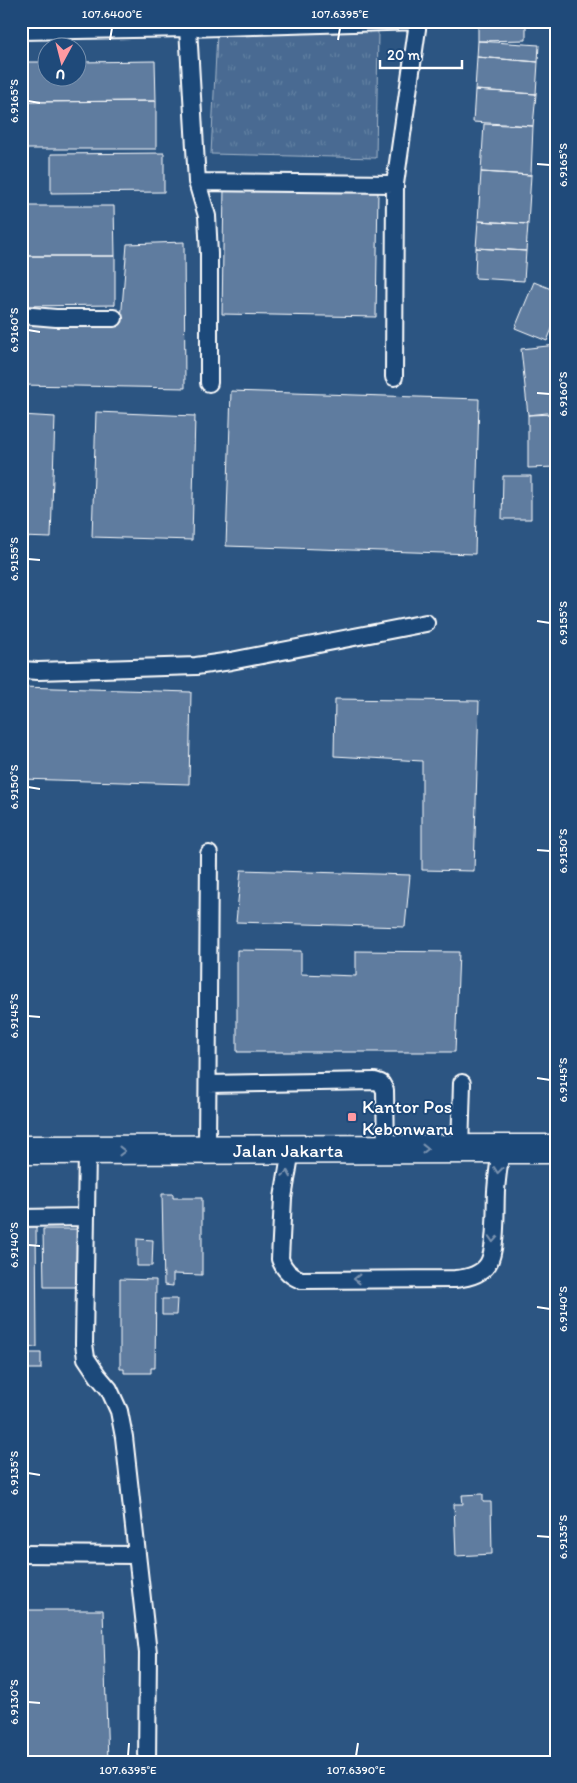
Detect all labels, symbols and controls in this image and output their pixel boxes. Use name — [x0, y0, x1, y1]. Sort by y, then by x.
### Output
text: 107.6400°E — [82, 7, 143, 21]
text: 107.6395°E — [311, 7, 369, 21]
north arrow — [38, 38, 88, 88]
scale bar — [380, 38, 462, 70]
text: 20 m — [387, 46, 421, 64]
text: U — [55, 65, 66, 83]
text: 6.9165°S — [7, 79, 21, 123]
text: 6.9165°S — [556, 143, 570, 187]
text: 6.9160°S — [7, 307, 21, 353]
text: 6.9160°S — [556, 371, 570, 417]
text: 6.9155°S — [7, 537, 21, 581]
text: 6.9155°S — [556, 601, 570, 645]
text: 6.9150°S — [7, 764, 21, 810]
text: 6.9150°S — [556, 828, 570, 874]
text: 6.9145°S — [7, 993, 21, 1038]
text: 6.9145°S — [556, 1057, 570, 1102]
place label: Kantor Pos Kebonwaru — [362, 1095, 454, 1140]
marker: Kantor Pos Kebonwaru — [346, 1111, 358, 1123]
street label: Jalan Jakarta — [233, 1139, 343, 1162]
one-way arrow — [421, 1144, 429, 1155]
one-way arrow — [119, 1146, 127, 1156]
one-way arrow — [493, 1166, 504, 1174]
one-way arrow — [282, 1169, 292, 1178]
text: 6.9140°S — [7, 1222, 21, 1268]
one-way arrow — [488, 1235, 499, 1243]
one-way arrow — [352, 1274, 360, 1284]
text: 6.9140°S — [556, 1286, 570, 1332]
text: 6.9135°S — [7, 1451, 21, 1495]
text: 6.9135°S — [556, 1515, 570, 1559]
text: 6.9130°S — [7, 1679, 21, 1725]
text: 107.6395°E — [99, 1763, 157, 1777]
text: 107.6390°E — [327, 1763, 386, 1777]

